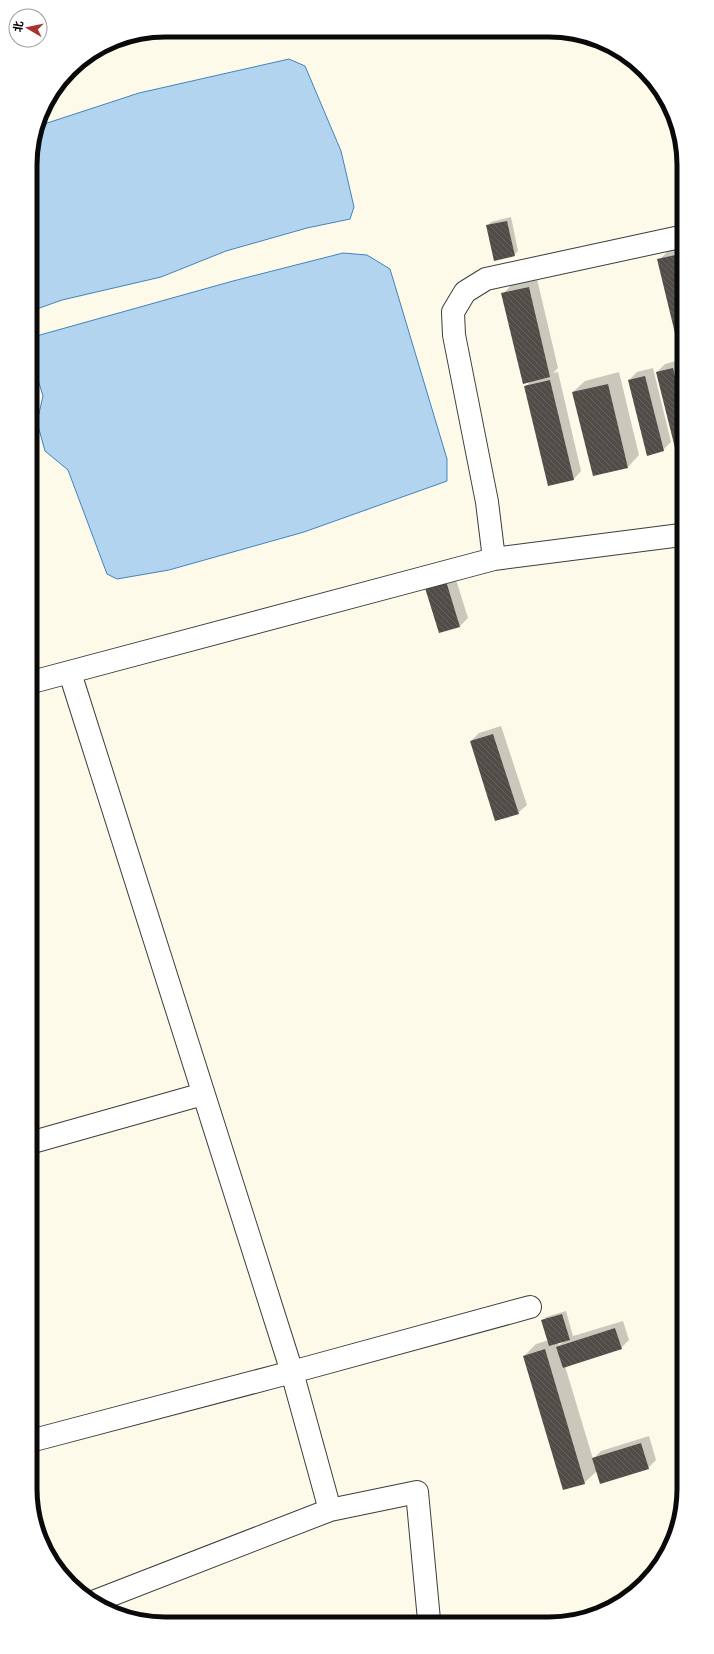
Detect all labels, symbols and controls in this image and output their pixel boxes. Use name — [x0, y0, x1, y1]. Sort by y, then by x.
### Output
north arrow — [8, 8, 48, 48]
text: 北 — [8, 20, 26, 33]

